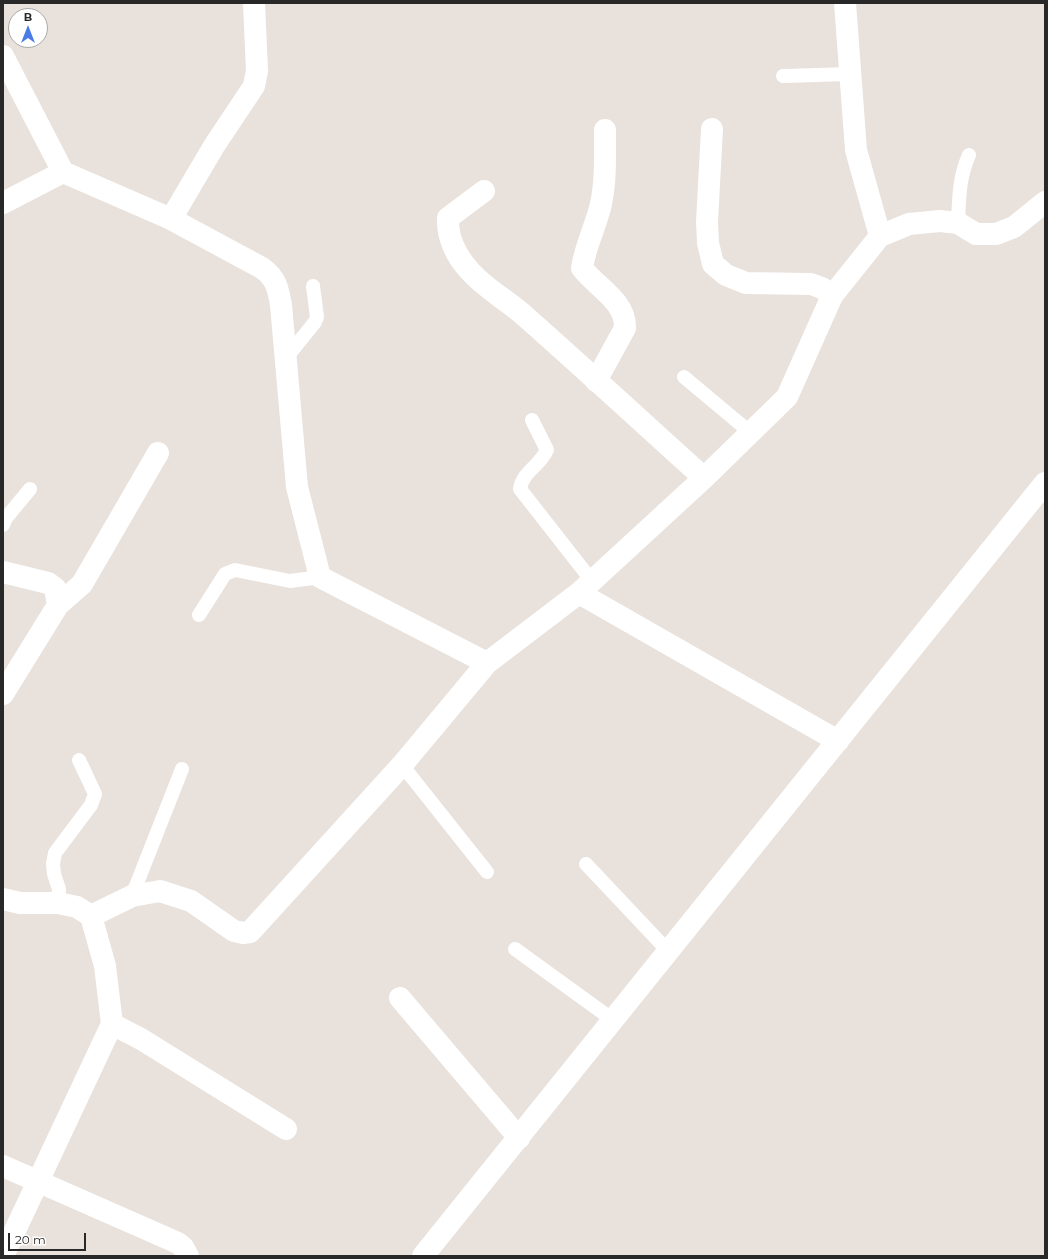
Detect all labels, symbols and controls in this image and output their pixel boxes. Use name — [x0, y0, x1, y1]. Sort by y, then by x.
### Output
north arrow — [8, 8, 48, 48]
text: B — [24, 10, 32, 24]
scale bar — [10, 1225, 88, 1251]
text: 20 m — [15, 1232, 46, 1247]

